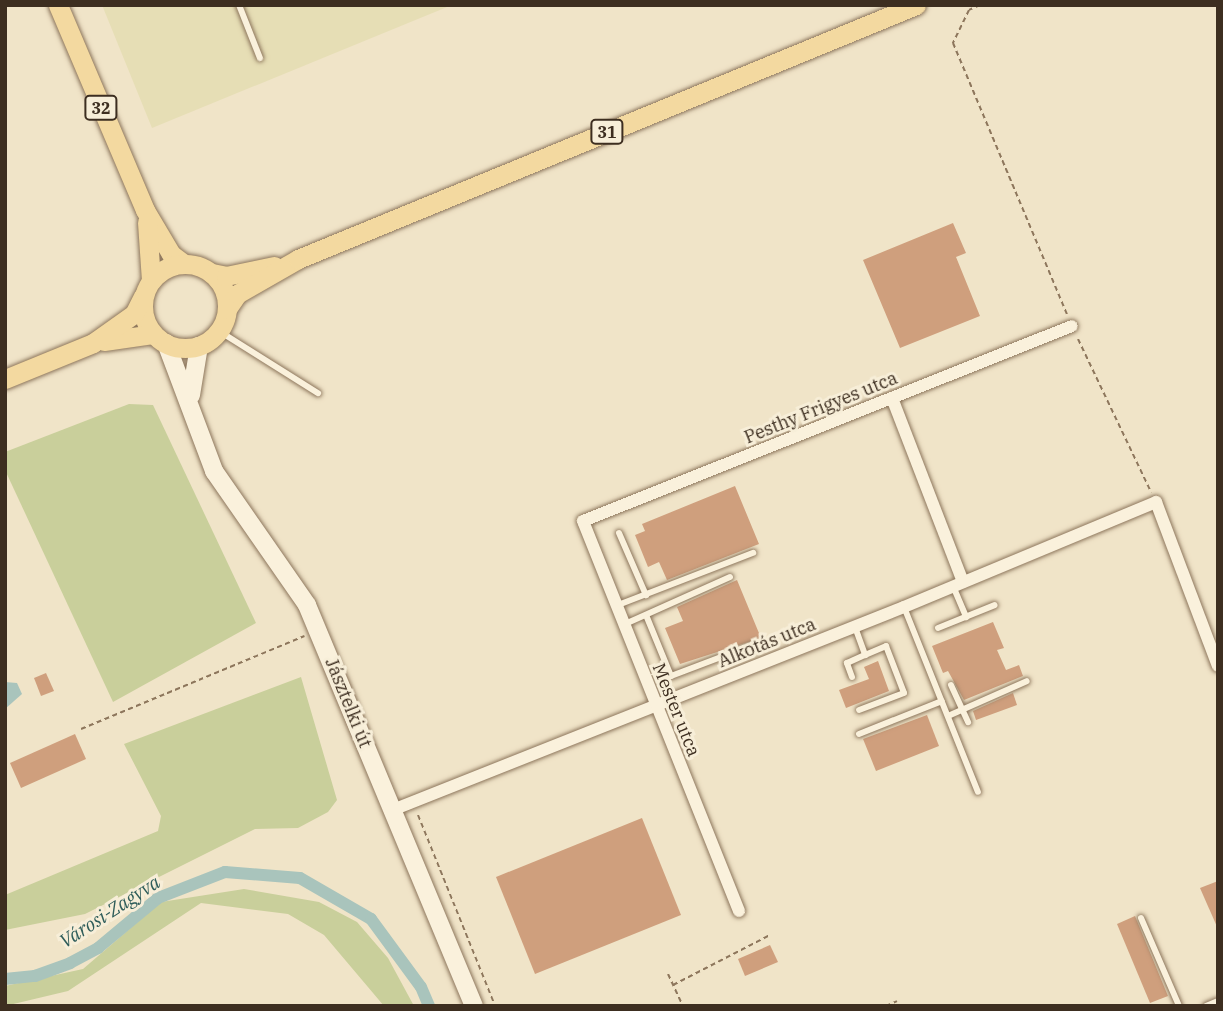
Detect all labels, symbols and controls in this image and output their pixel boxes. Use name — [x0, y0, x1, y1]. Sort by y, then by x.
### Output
road number: 32 — [84, 96, 119, 120]
road number: 31 — [590, 120, 624, 144]
street label: Pesthy Frigyes utca — [741, 367, 901, 449]
street label: Alkotás utca — [715, 614, 819, 672]
street label: Jásztelki út — [320, 655, 376, 751]
street label: Mester utca — [647, 660, 705, 760]
water label: Városi-Zagyva — [55, 871, 165, 953]

